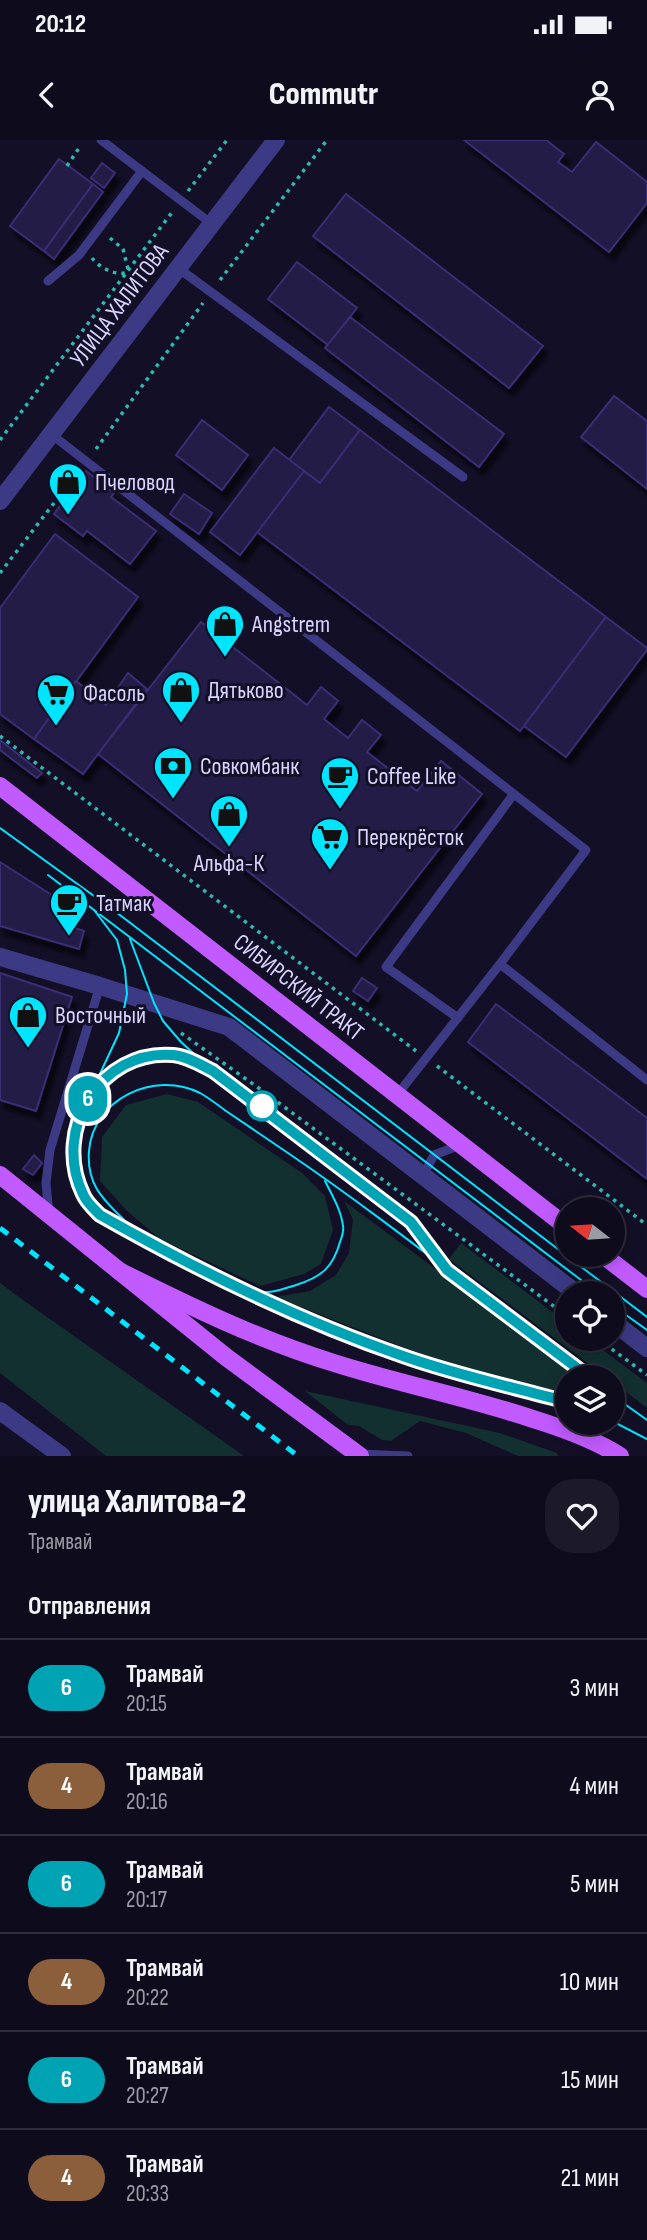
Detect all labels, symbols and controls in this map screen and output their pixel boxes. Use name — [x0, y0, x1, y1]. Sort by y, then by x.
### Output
text: 20:12 — [35, 9, 86, 40]
text: Commutr — [269, 75, 378, 114]
icon: back — [28, 76, 66, 114]
icon: person — [581, 76, 619, 114]
street label: УЛИЦА ХАЛИТОВА — [64, 238, 175, 372]
shop icon: Пчеловод — [47, 461, 89, 516]
place label: Пчеловод — [95, 468, 175, 497]
shop icon: Angstrem — [204, 603, 246, 658]
place label: Angstrem — [251, 610, 330, 639]
shop icon: Дятьково — [160, 669, 202, 724]
supermarket icon: Фасоль — [35, 672, 77, 727]
place label: Дятьково — [208, 676, 284, 705]
place label: Фасоль — [83, 679, 145, 708]
bank icon: Совкомбанк — [152, 745, 194, 800]
place label: Совкомбанк — [200, 752, 300, 781]
cafe icon: Coffee Like — [319, 755, 361, 810]
place label: Coffee Like — [367, 762, 456, 791]
shop icon: Альфа-К — [208, 793, 250, 848]
supermarket icon: Перекрёсток — [309, 816, 351, 871]
place label: Перекрёсток — [357, 823, 465, 852]
place label: Альфа-К — [193, 849, 264, 878]
cafe icon: Татмак — [48, 882, 90, 937]
place label: Татмак — [96, 889, 152, 918]
street label: СИБИРСКИЙ ТРАКТ — [228, 928, 370, 1047]
shop icon: Восточный — [7, 994, 49, 1049]
place label: Восточный — [55, 1001, 146, 1030]
line badge: 6 — [65, 1076, 111, 1122]
text: 6 — [82, 1084, 94, 1113]
unlabelled marker — [247, 1091, 277, 1121]
north arrow — [555, 1197, 625, 1267]
map controls — [555, 1197, 625, 1435]
button: locate — [555, 1281, 625, 1351]
button: layers — [555, 1365, 625, 1435]
button: heart — [545, 1479, 619, 1553]
text: улица Халитова-2 — [28, 1482, 246, 1522]
text: Трамвай — [28, 1528, 92, 1556]
text: Отправления — [28, 1591, 151, 1622]
text: Трамвай — [126, 1659, 204, 1690]
text: 6 — [61, 1673, 72, 1702]
text: 3 мин — [570, 1673, 619, 1704]
text: 20:15 — [126, 1690, 167, 1718]
text: Трамвай — [126, 1757, 204, 1788]
text: 4 — [61, 1771, 72, 1800]
text: 4 мин — [570, 1771, 619, 1802]
text: 20:16 — [126, 1788, 168, 1816]
text: Трамвай — [126, 1855, 204, 1886]
text: 6 — [61, 1869, 72, 1898]
text: 5 мин — [570, 1869, 619, 1900]
text: 20:17 — [126, 1886, 167, 1914]
text: Трамвай — [126, 1953, 204, 1984]
text: 4 — [61, 1967, 72, 1996]
text: 10 мин — [560, 1967, 619, 1998]
text: 20:22 — [126, 1984, 169, 2012]
text: Трамвай — [126, 2051, 204, 2082]
text: 6 — [61, 2065, 72, 2094]
text: 15 мин — [561, 2065, 619, 2096]
text: 20:27 — [126, 2082, 169, 2110]
text: Трамвай — [126, 2149, 204, 2180]
text: 4 — [61, 2163, 72, 2192]
text: 21 мин — [561, 2163, 619, 2194]
text: 20:33 — [126, 2180, 169, 2208]

